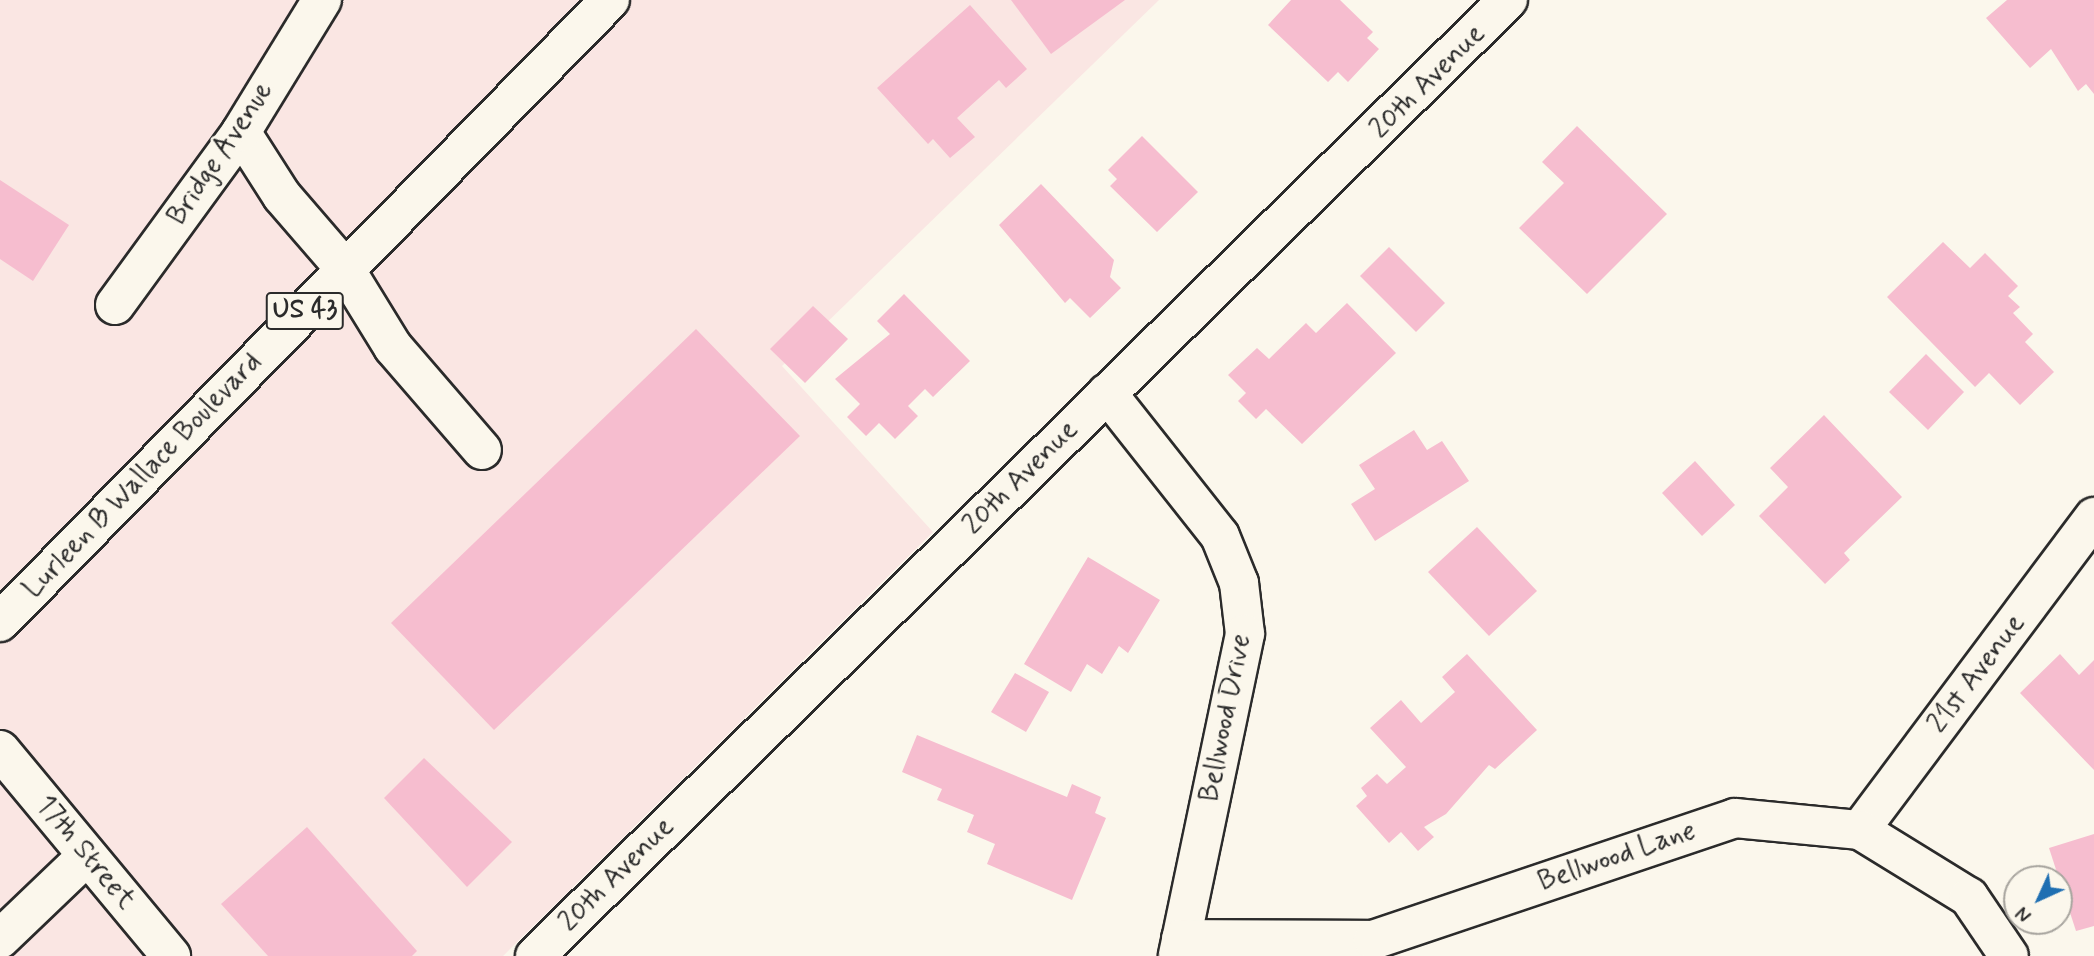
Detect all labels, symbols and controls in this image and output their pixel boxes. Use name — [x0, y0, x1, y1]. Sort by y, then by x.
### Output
street label: 20th Avenue — [1364, 18, 1492, 146]
street label: Bridge Avenue — [159, 74, 283, 234]
road number: US 43 — [265, 288, 345, 334]
street label: Lurleen B Wallace Boulevard — [16, 346, 270, 606]
street label: 20th Avenue — [957, 414, 1085, 542]
street label: 21st Avenue — [1921, 608, 2033, 740]
street label: Bellwood Drive — [1193, 632, 1259, 804]
street label: 17th Street — [28, 789, 142, 917]
street label: 20th Avenue — [553, 811, 681, 939]
street label: Bellwood Lane — [1533, 814, 1701, 900]
north arrow — [2003, 865, 2073, 935]
text: N — [2011, 900, 2038, 927]

